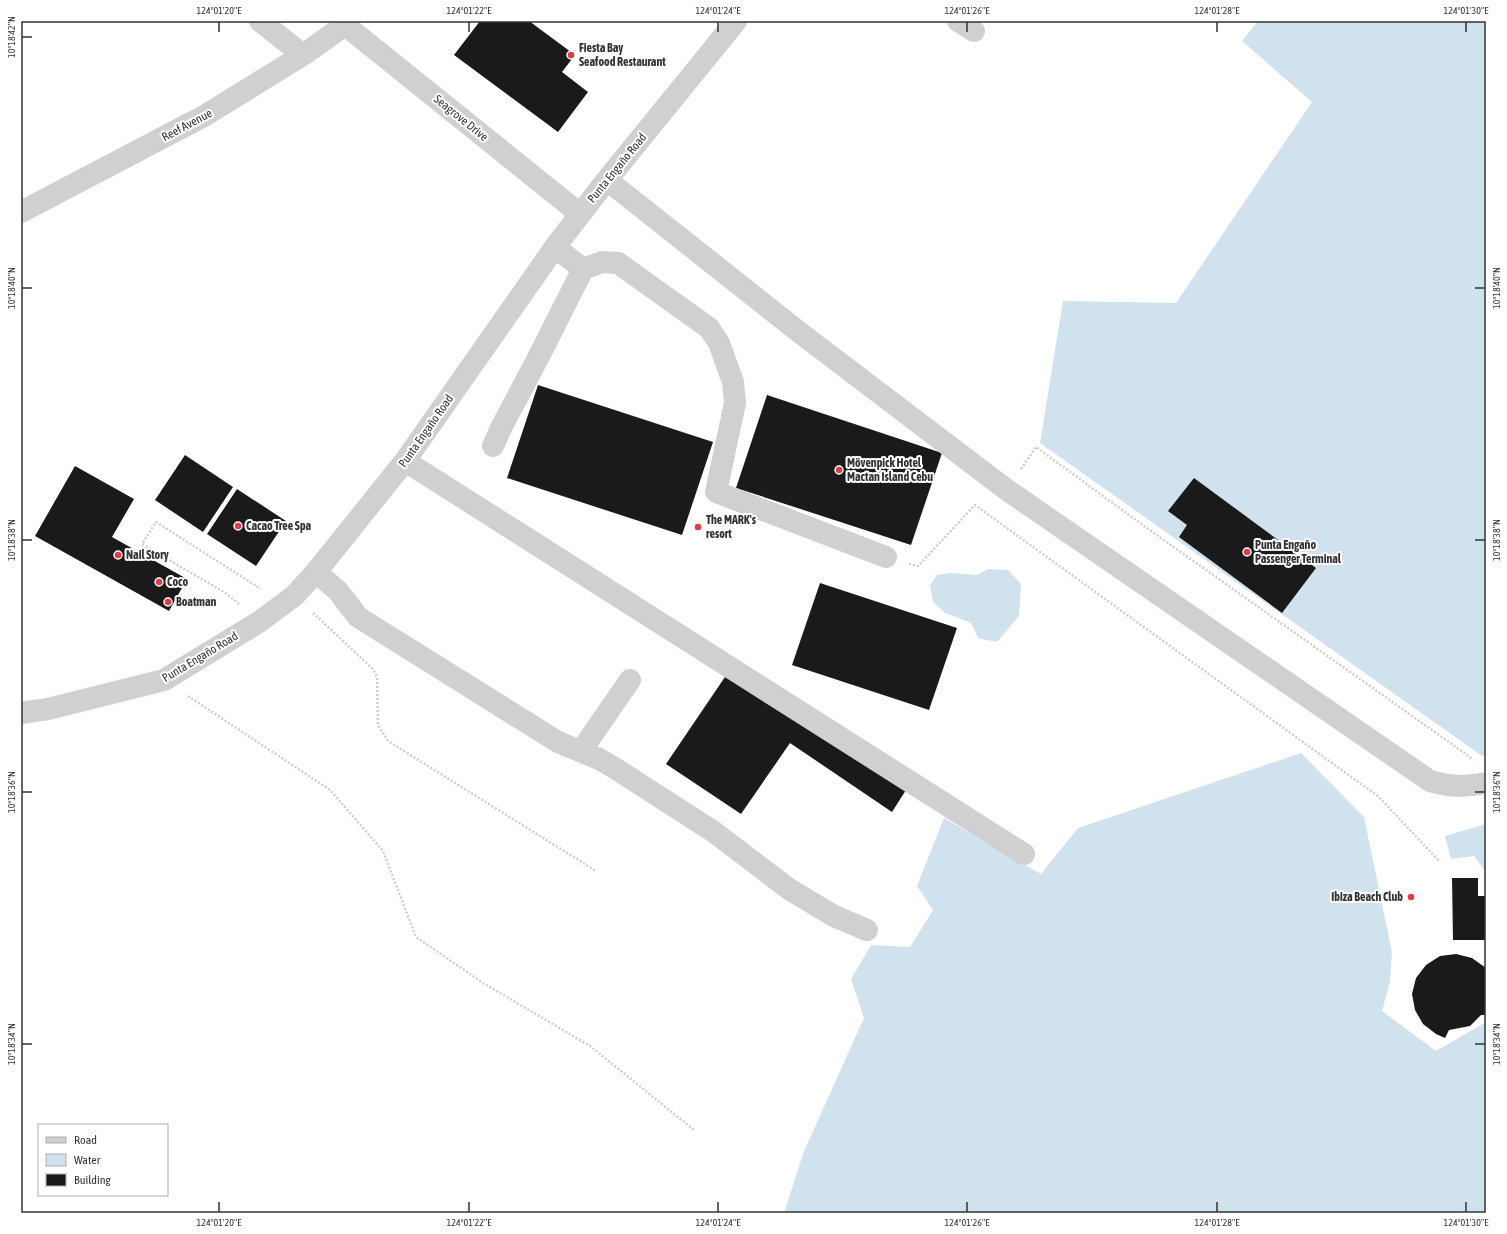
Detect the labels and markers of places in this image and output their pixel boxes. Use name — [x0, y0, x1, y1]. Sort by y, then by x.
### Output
place label: Fiesta Bay Seafood Restaurant — [579, 41, 666, 69]
marker: Fiesta Bay Seafood Restaurant — [566, 50, 576, 60]
place label: Mövenpick Hotel Mactan Island Cebu — [847, 456, 933, 484]
marker: Mövenpick Hotel Mactan Island Cebu — [834, 465, 844, 475]
place label: The MARK's resort — [706, 513, 757, 541]
place label: Cacao Tree Spa — [246, 519, 312, 533]
marker: Cacao Tree Spa — [233, 521, 243, 531]
marker: The MARK's resort — [693, 522, 703, 532]
place label: Punta Engaňo Passenger Terminal — [1255, 538, 1342, 566]
marker: Punta Engaňo Passenger Terminal — [1242, 547, 1252, 557]
place label: Nail Story — [126, 548, 169, 562]
marker: Nail Story — [113, 550, 123, 560]
place label: Coco — [167, 575, 188, 589]
marker: Coco — [154, 577, 164, 587]
place label: Boatman — [176, 595, 217, 609]
marker: Boatman — [163, 597, 173, 607]
place label: Ibiza Beach Club — [1331, 890, 1403, 904]
marker: Ibiza Beach Club — [1406, 892, 1416, 902]

